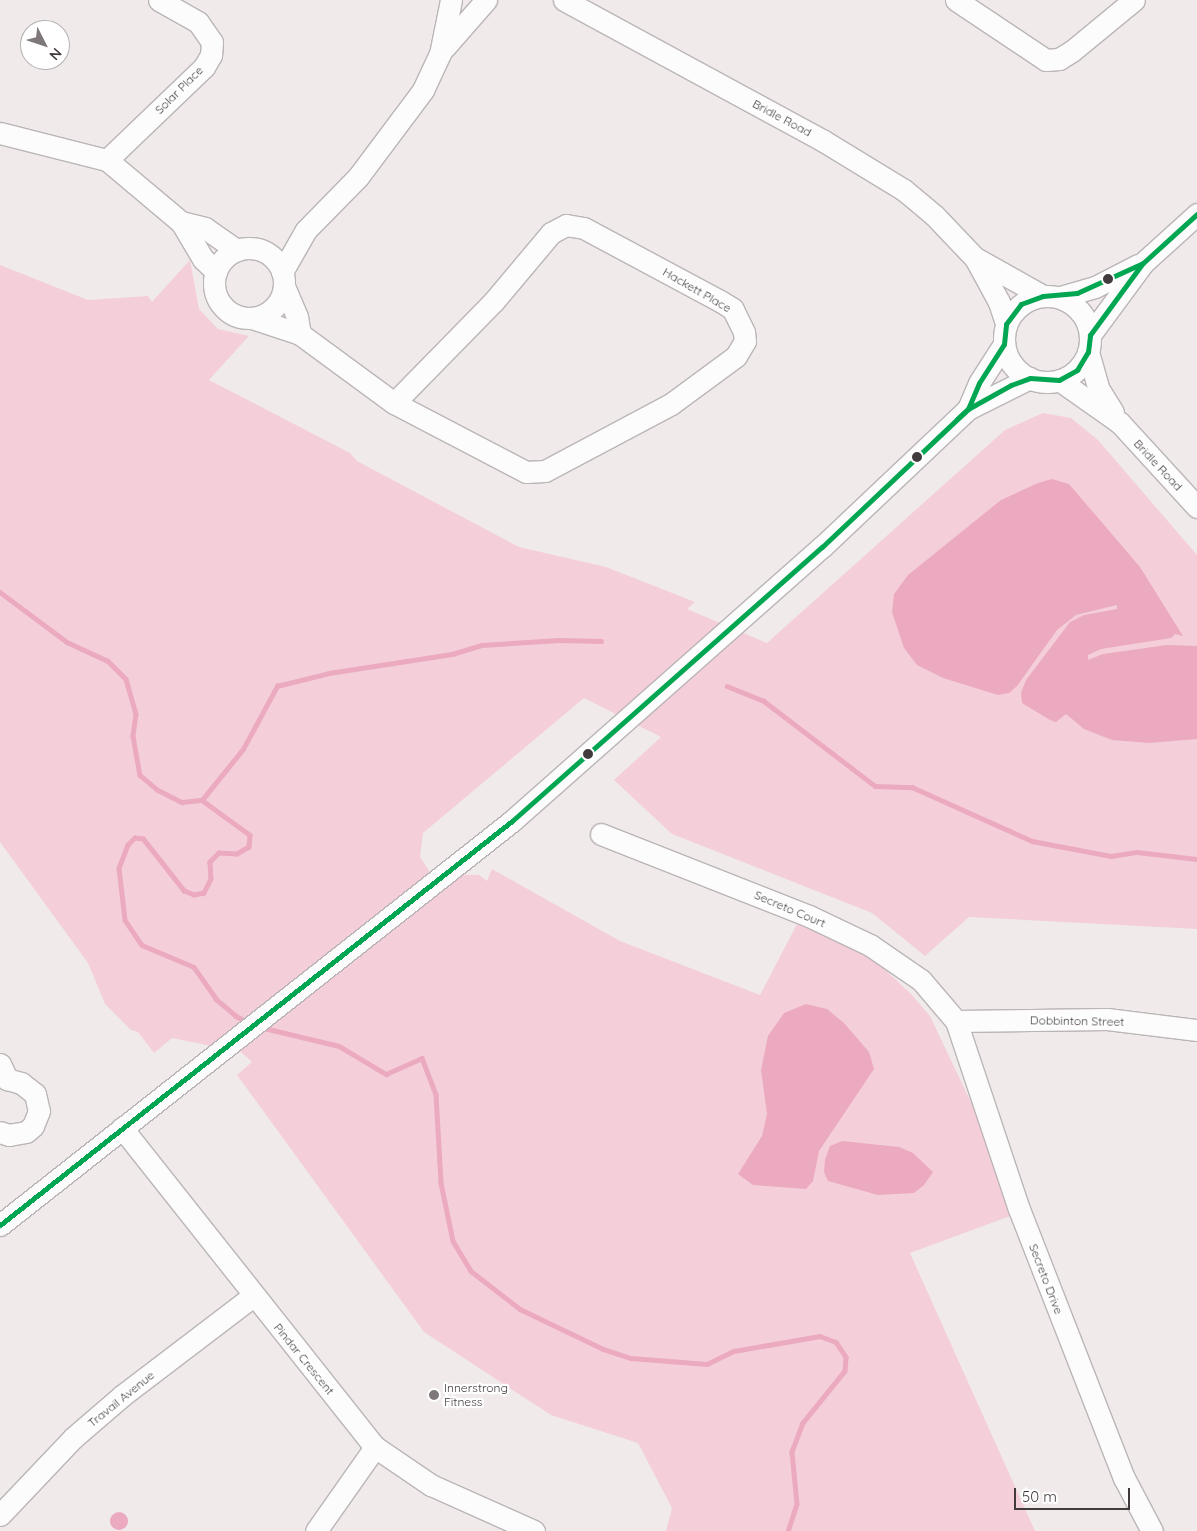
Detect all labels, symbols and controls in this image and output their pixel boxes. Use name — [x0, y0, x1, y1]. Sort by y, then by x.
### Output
north arrow — [20, 20, 70, 70]
text: N — [45, 44, 66, 64]
street label: Solar Place — [152, 63, 206, 117]
street label: Bridle Road — [750, 96, 814, 140]
street label: Hackett Place — [660, 265, 734, 315]
unlabelled marker — [1103, 274, 1113, 284]
street label: Bridle Road — [1131, 436, 1185, 494]
unlabelled marker — [912, 452, 922, 462]
unlabelled marker — [583, 749, 593, 759]
street label: Secreto Court — [752, 888, 828, 930]
street label: Dobbinton Street — [1030, 1013, 1124, 1029]
street label: Secreto Drive — [1026, 1242, 1066, 1316]
street label: Pindar Crescent — [271, 1320, 337, 1398]
street label: Travail Avenue — [85, 1368, 157, 1430]
place label: Innerstrong Fitness — [444, 1381, 508, 1409]
marker: Innerstrong Fitness — [428, 1389, 440, 1401]
scale bar — [1017, 1478, 1133, 1510]
text: 50 m — [1022, 1487, 1057, 1506]

